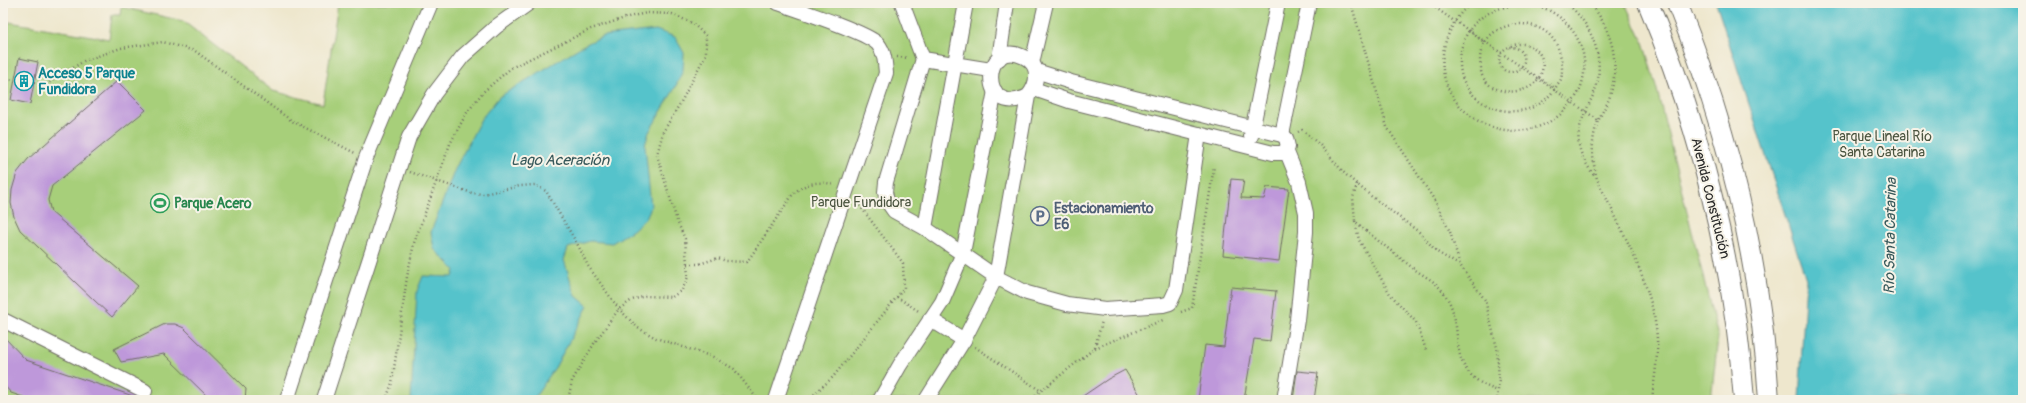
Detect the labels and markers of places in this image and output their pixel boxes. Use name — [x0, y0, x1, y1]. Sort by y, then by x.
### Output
place label: Acceso 5 Parque Fundidora — [38, 65, 136, 98]
building icon: Acceso 5 Parque Fundidora — [13, 70, 35, 92]
sports icon: Parque Acero — [149, 192, 171, 214]
place label: Parque Acero — [174, 195, 252, 212]
place label: Estacionamiento E6 — [1054, 200, 1154, 233]
parking icon: Estacionamiento E6 — [1029, 205, 1051, 227]

